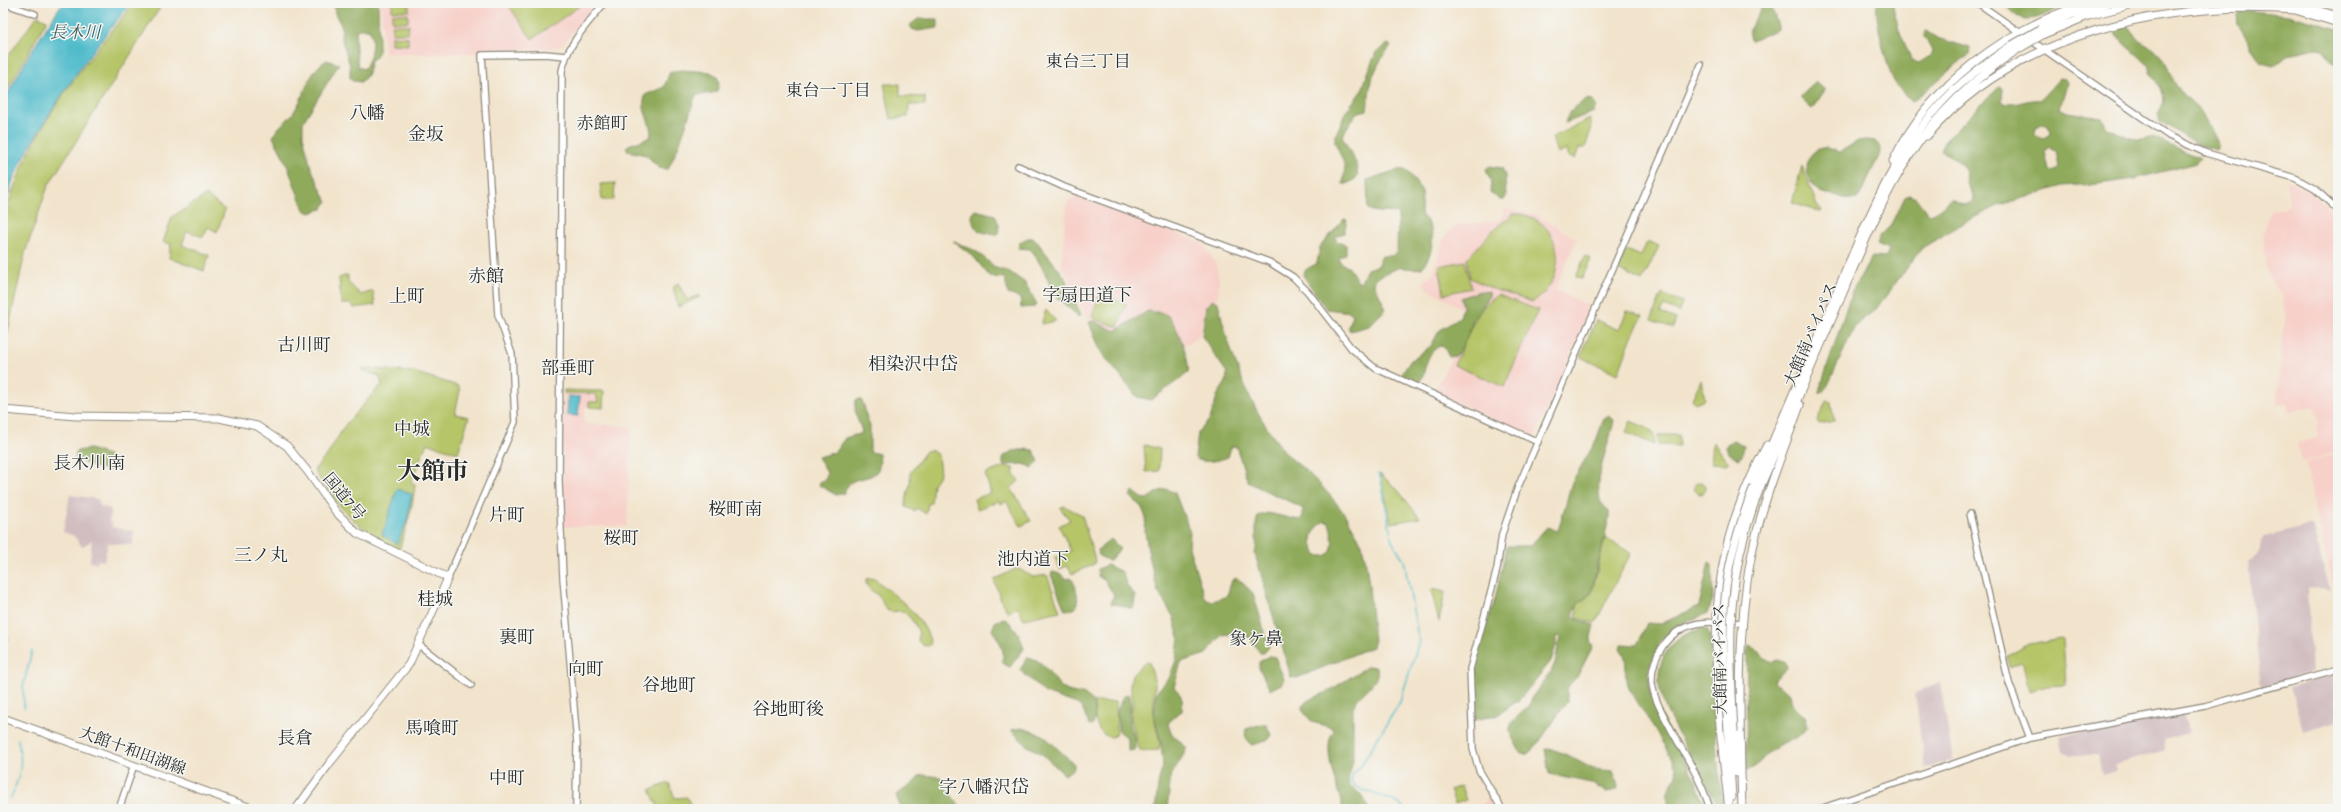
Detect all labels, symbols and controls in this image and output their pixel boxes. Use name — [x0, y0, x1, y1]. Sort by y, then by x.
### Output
water label: 長木川 — [50, 19, 102, 44]
district label: 東台三丁目 — [1046, 48, 1131, 73]
district label: 東台一丁目 — [786, 77, 871, 102]
district label: 八幡 — [349, 99, 385, 126]
district label: 赤館町 — [577, 110, 628, 135]
district label: 金坂 — [408, 120, 444, 147]
district label: 赤館 — [468, 262, 504, 289]
street label: 大館南バイパス — [1777, 278, 1843, 390]
district label: 字扇田道下 — [1042, 281, 1132, 308]
district label: 上町 — [389, 282, 425, 309]
district label: 古川町 — [277, 331, 331, 358]
district label: 相染沢中岱 — [868, 350, 958, 377]
district label: 部垂町 — [541, 354, 595, 381]
district label: 中城 — [394, 415, 430, 442]
district label: 長木川南 — [53, 449, 125, 476]
district label: 大館市 — [397, 453, 469, 488]
street label: 国道7号 — [318, 467, 372, 525]
district label: 桜町南 — [708, 495, 762, 522]
district label: 片町 — [489, 501, 525, 528]
district label: 桜町 — [603, 524, 639, 551]
district label: 三ノ丸 — [234, 541, 288, 568]
district label: 池内道下 — [997, 545, 1069, 572]
district label: 桂城 — [417, 585, 453, 612]
street label: 大館南バイパス — [1706, 603, 1732, 715]
district label: 裏町 — [499, 623, 535, 650]
district label: 象ケ鼻 — [1229, 625, 1283, 652]
district label: 向町 — [568, 655, 604, 682]
district label: 谷地町 — [642, 671, 696, 698]
district label: 谷地町後 — [752, 695, 824, 722]
district label: 馬喰町 — [405, 714, 459, 741]
street label: 大館十和田湖線 — [76, 720, 190, 780]
district label: 長倉 — [277, 724, 313, 751]
district label: 中町 — [489, 764, 525, 791]
district label: 字八幡沢岱 — [939, 773, 1029, 800]

